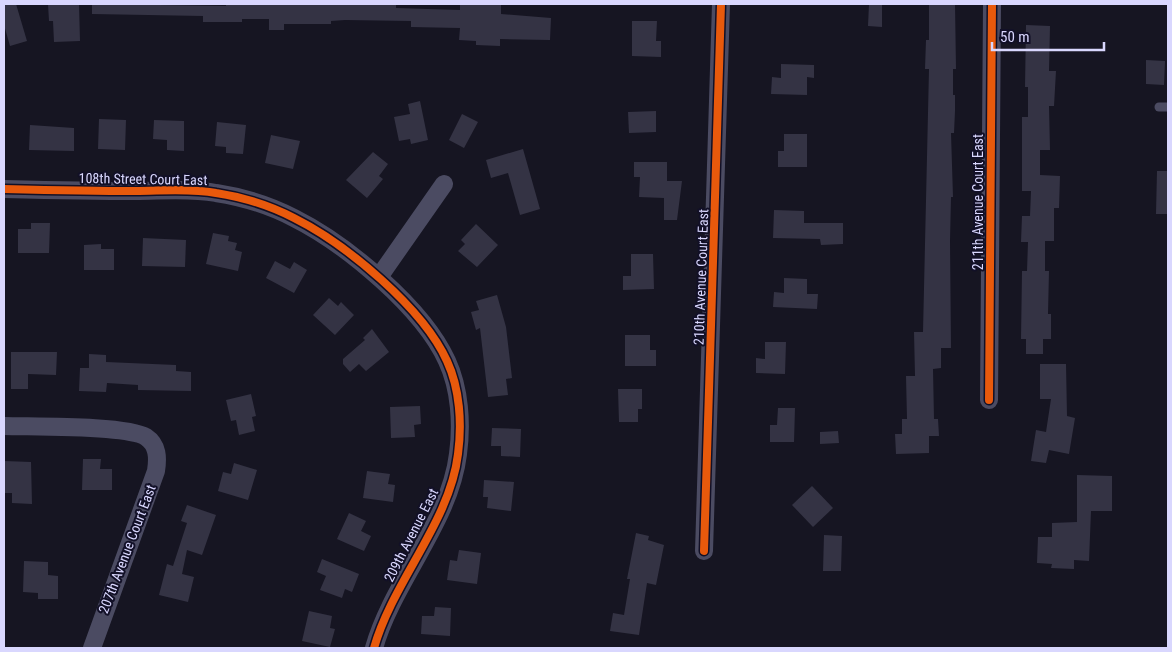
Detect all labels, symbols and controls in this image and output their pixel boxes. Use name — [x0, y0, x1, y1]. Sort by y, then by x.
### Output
scale bar — [992, 20, 1104, 52]
text: 50 m — [1000, 28, 1030, 46]
street label: 211th Avenue Court East — [970, 134, 986, 270]
street label: 108th Street Court East — [78, 170, 208, 188]
street label: 210th Avenue Court East — [691, 209, 711, 345]
street label: 207th Avenue Court East — [95, 483, 159, 615]
street label: 209th Avenue East — [381, 486, 441, 584]

